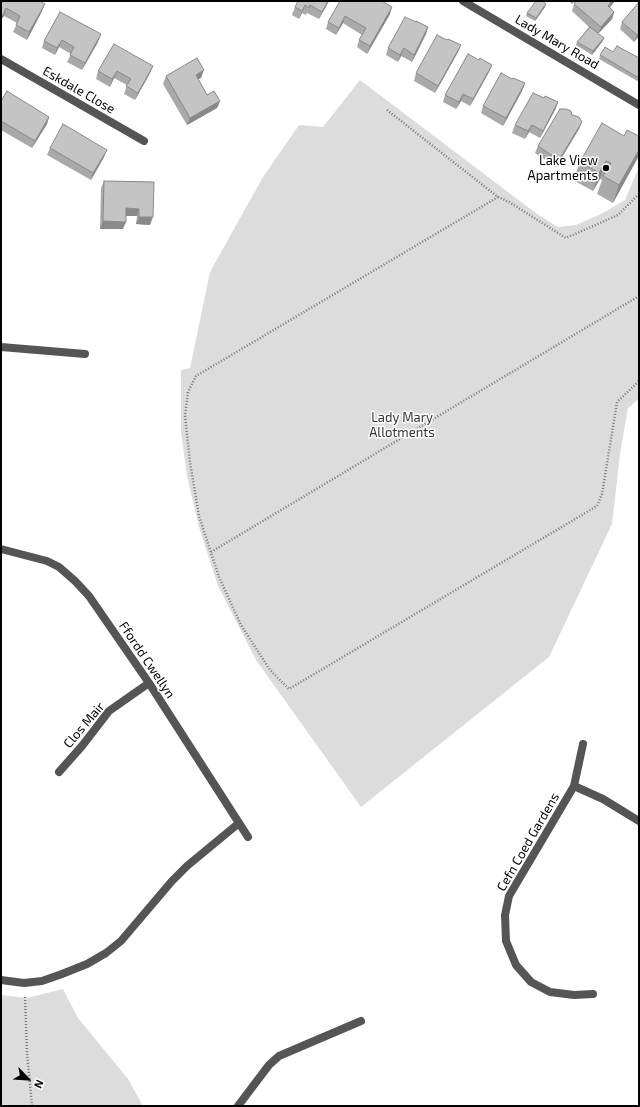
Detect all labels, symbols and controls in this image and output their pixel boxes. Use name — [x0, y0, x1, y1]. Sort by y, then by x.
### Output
street label: Lady Mary Road — [512, 12, 602, 72]
street label: Eskdale Close — [40, 63, 118, 117]
place label: Lake View Apartments — [528, 153, 598, 184]
marker: Lake View Apartments — [601, 163, 611, 173]
park label: Lady Mary Allotments — [369, 410, 435, 441]
street label: Ffordd Cwellyn — [116, 619, 178, 701]
street label: Clos Mair — [60, 699, 108, 751]
street label: Cefn Coed Gardens — [494, 790, 562, 894]
north arrow — [8, 1059, 48, 1099]
text: N — [32, 1078, 47, 1091]

